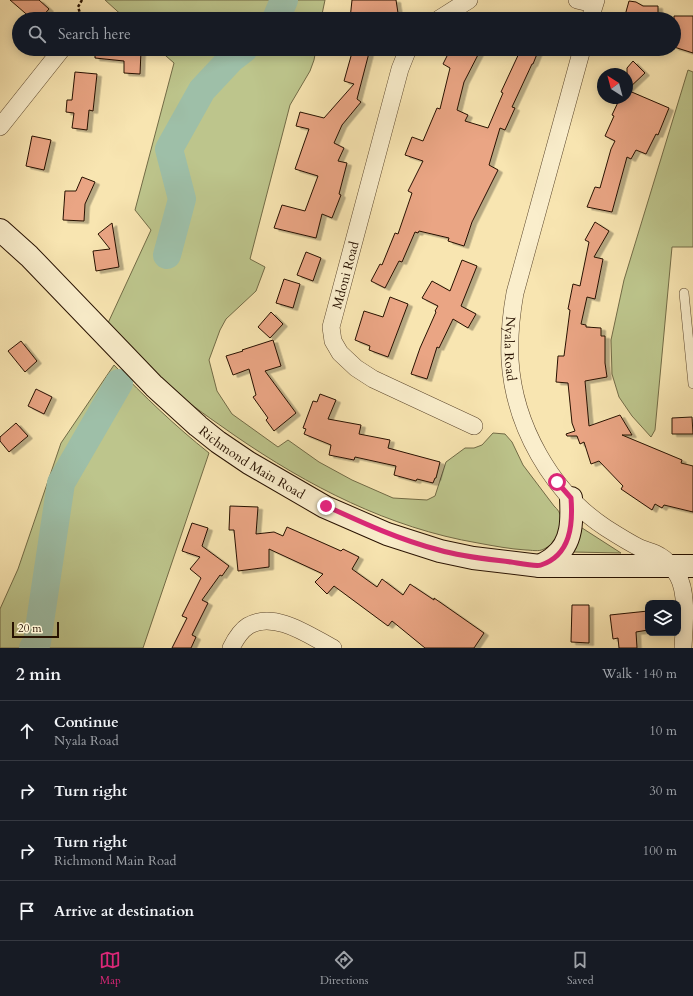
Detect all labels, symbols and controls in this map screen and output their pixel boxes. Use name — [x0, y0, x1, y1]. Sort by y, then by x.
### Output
search box — [12, 12, 681, 56]
icon: search — [26, 23, 48, 45]
text: Search here — [58, 24, 131, 44]
north arrow — [597, 68, 633, 104]
street label: Mdoni Road — [328, 239, 364, 311]
street label: Nyala Road — [500, 315, 520, 382]
street label: Richmond Main Road — [195, 422, 308, 504]
route start — [548, 473, 566, 491]
route end — [317, 497, 335, 515]
map controls — [645, 600, 681, 636]
button: layers — [645, 600, 681, 636]
scale bar — [12, 620, 59, 639]
text: 20 m — [18, 621, 42, 636]
text: 2 min — [16, 663, 61, 686]
text: Walk · 140 m — [602, 665, 677, 683]
text: Continue — [54, 712, 119, 732]
icon: ahead — [16, 720, 38, 742]
text: 10 m — [649, 722, 677, 740]
text: Nyala Road — [54, 732, 119, 750]
icon: right — [16, 780, 38, 802]
text: Turn right — [54, 781, 127, 801]
text: 30 m — [649, 782, 677, 800]
text: Turn right — [54, 832, 127, 852]
icon: right — [16, 840, 38, 862]
text: 100 m — [643, 842, 677, 860]
text: Richmond Main Road — [54, 852, 177, 870]
icon: arrive — [16, 900, 38, 922]
text: Arrive at destination — [54, 901, 194, 921]
tab: Map — [99, 949, 121, 988]
tab: Directions — [320, 949, 368, 988]
tab: Saved — [567, 949, 594, 988]

